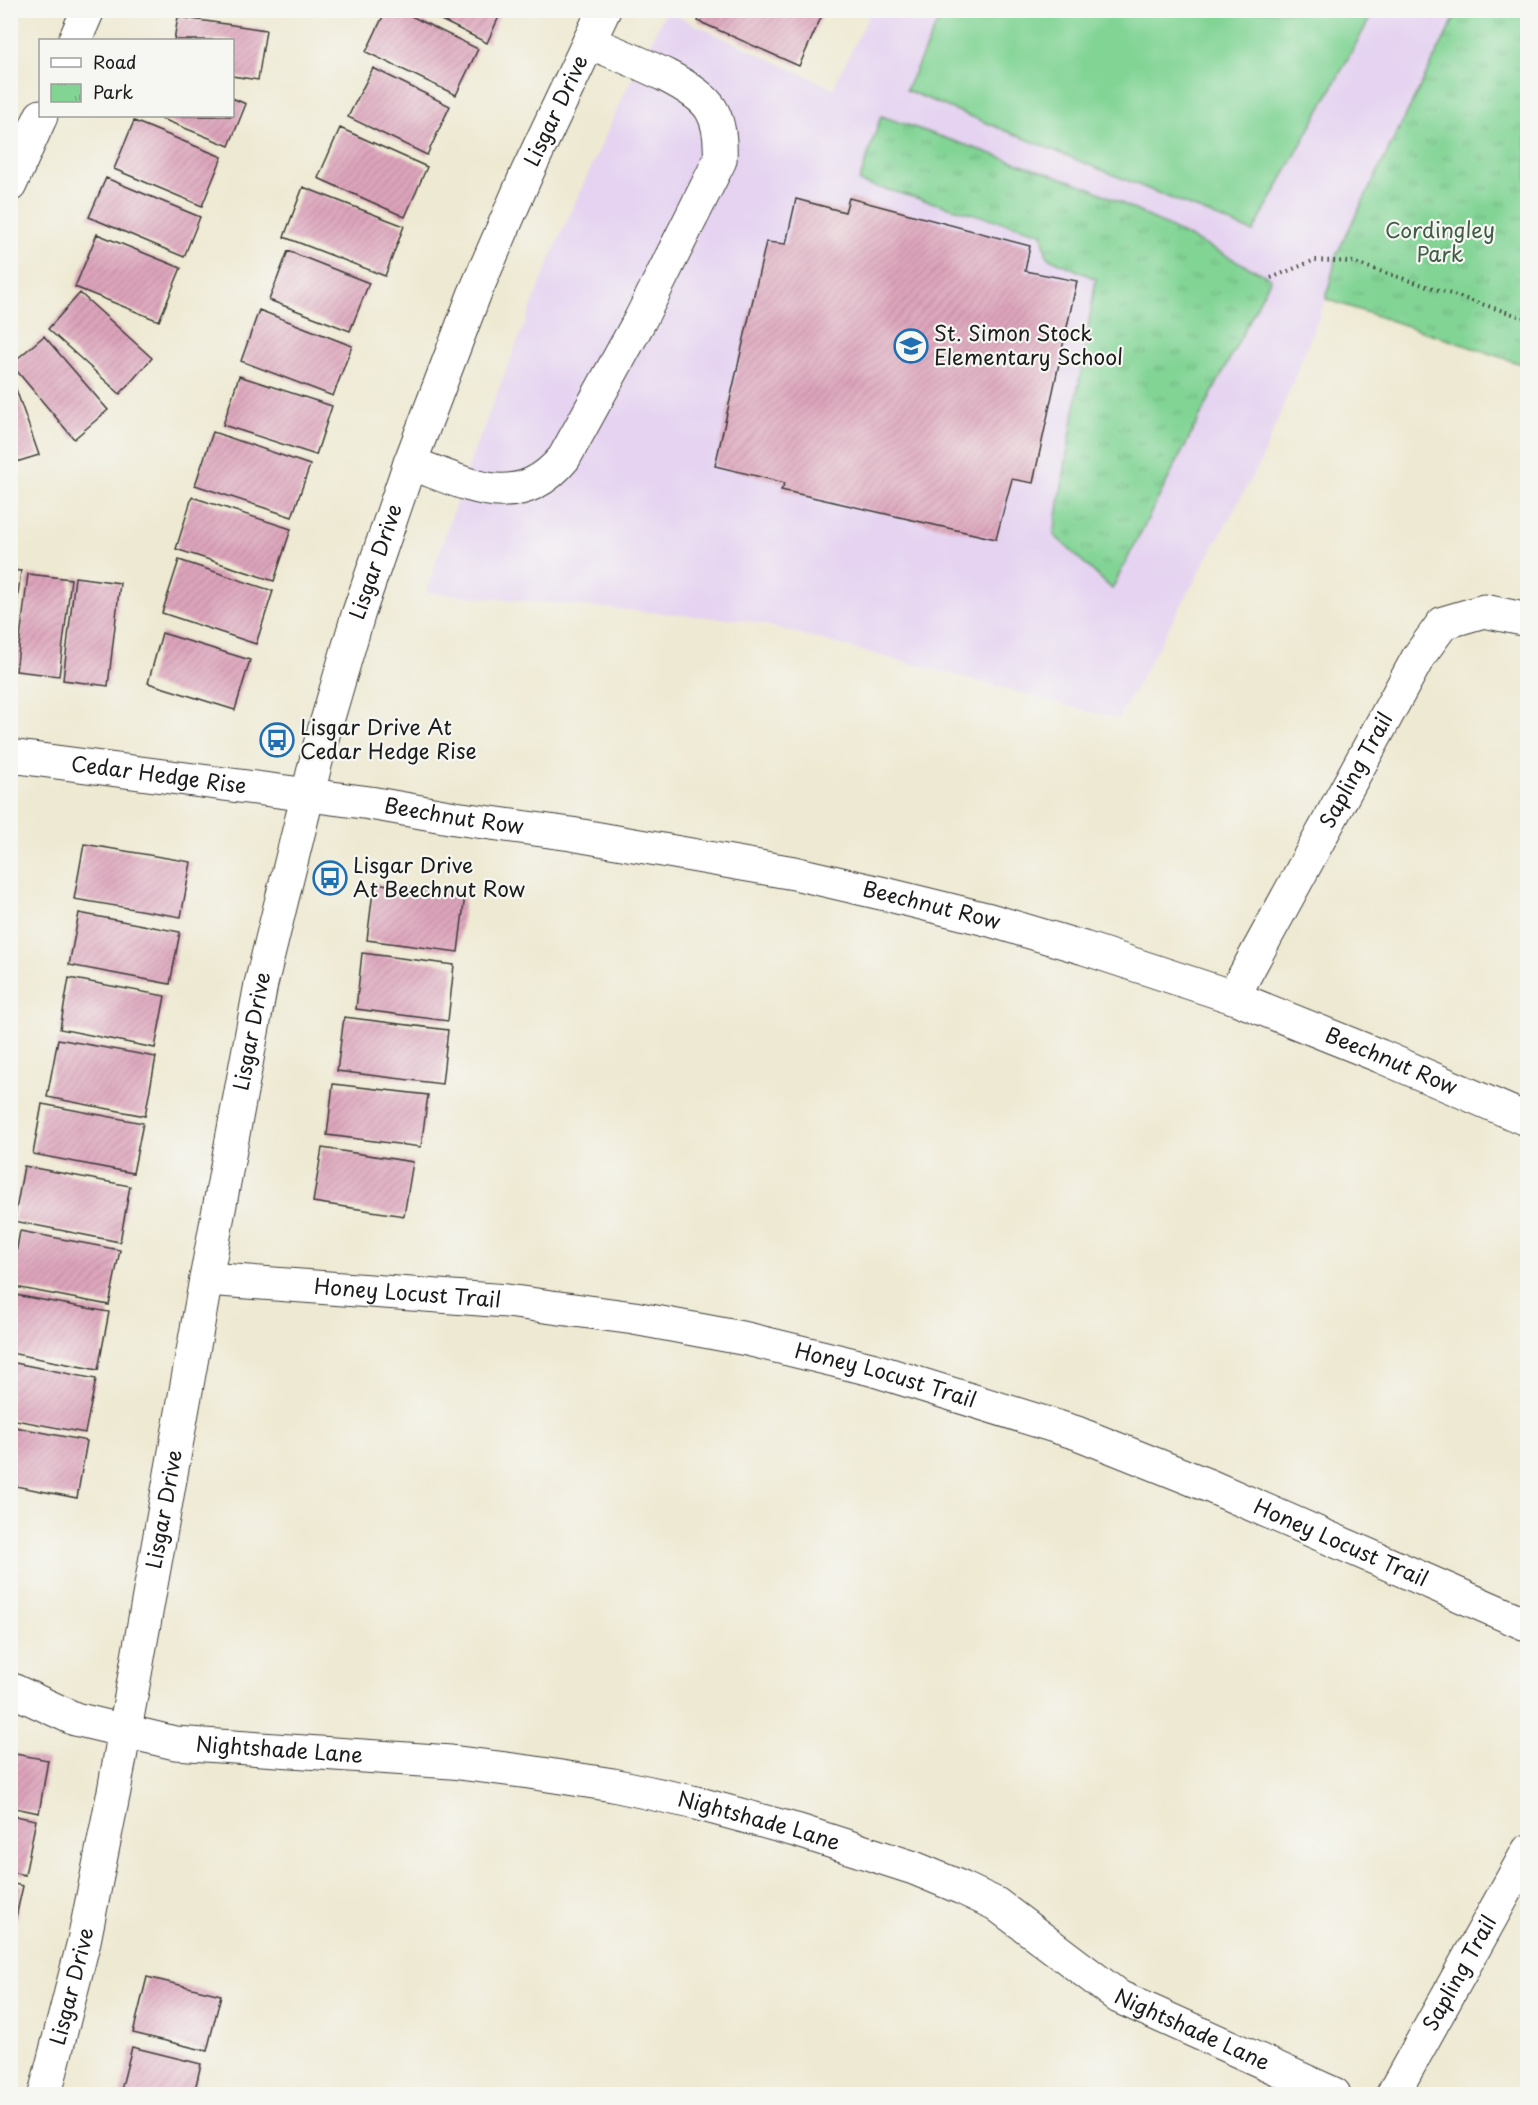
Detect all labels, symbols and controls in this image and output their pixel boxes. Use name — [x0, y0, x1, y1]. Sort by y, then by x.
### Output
legend — [39, 39, 234, 117]
text: Road — [93, 48, 137, 75]
street label: Lisgar Drive — [514, 49, 595, 171]
text: Park — [93, 78, 133, 105]
park label: Cordingley Park — [1385, 213, 1495, 269]
place label: St. Simon Stock Elementary School — [934, 316, 1123, 372]
school or university icon: St. Simon Stock Elementary School — [893, 328, 929, 364]
street label: Lisgar Drive — [340, 499, 409, 623]
street label: Sapling Trail — [1310, 706, 1399, 833]
place label: Lisgar Drive At Cedar Hedge Rise — [300, 710, 477, 766]
bus stop icon: Lisgar Drive At Cedar Hedge Rise — [259, 722, 295, 758]
street label: Cedar Hedge Rise — [69, 746, 249, 801]
street label: Beechnut Row — [382, 788, 526, 841]
place label: Lisgar Drive At Beechnut Row — [353, 848, 525, 904]
bus stop icon: Lisgar Drive At Beechnut Row — [312, 860, 348, 896]
street label: Beechnut Row — [860, 871, 1005, 936]
street label: Lisgar Drive — [223, 968, 277, 1093]
street label: Beechnut Row — [1321, 1018, 1463, 1102]
street label: Honey Locust Trail — [313, 1269, 502, 1315]
street label: Honey Locust Trail — [792, 1333, 981, 1415]
street label: Lisgar Drive — [136, 1447, 189, 1571]
street label: Honey Locust Trail — [1249, 1489, 1434, 1594]
street label: Nightshade Lane — [195, 1726, 364, 1770]
street label: Nightshade Lane — [675, 1781, 845, 1857]
street label: Sapling Trail — [1413, 1909, 1503, 2036]
street label: Lisgar Drive — [40, 1924, 100, 2048]
street label: Nightshade Lane — [1110, 1979, 1276, 2077]

